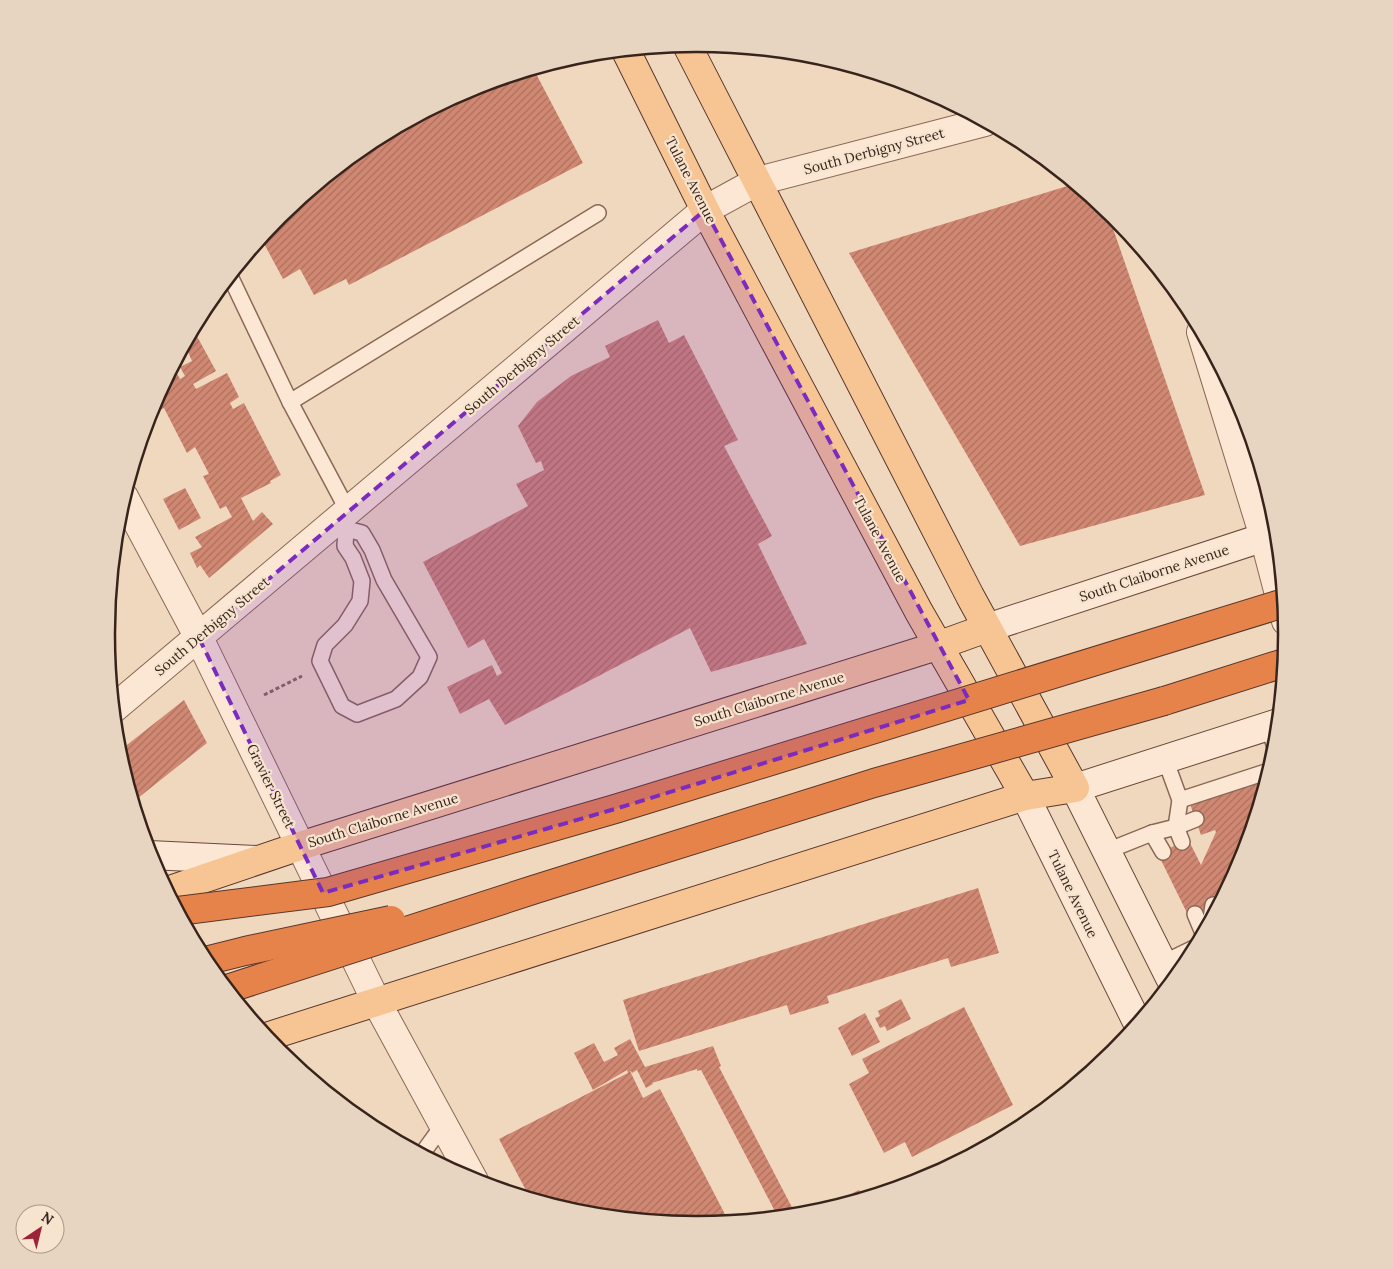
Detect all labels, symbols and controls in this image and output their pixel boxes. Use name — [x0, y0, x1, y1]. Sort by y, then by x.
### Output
street label: South Derbigny Street — [802, 123, 947, 178]
street label: Tulane Avenue — [661, 133, 721, 227]
street label: South Derbigny Street — [461, 311, 584, 418]
street label: Tulane Avenue — [850, 493, 911, 586]
street label: South Claiborne Avenue — [1077, 540, 1232, 606]
street label: South Derbigny Street — [151, 572, 274, 679]
street label: South Claiborne Avenue — [692, 667, 847, 730]
street label: Gravier Street — [243, 741, 299, 832]
street label: South Claiborne Avenue — [306, 788, 461, 851]
street label: Tulane Avenue — [1044, 847, 1102, 941]
north arrow — [15, 1204, 65, 1254]
text: N — [38, 1208, 57, 1229]

